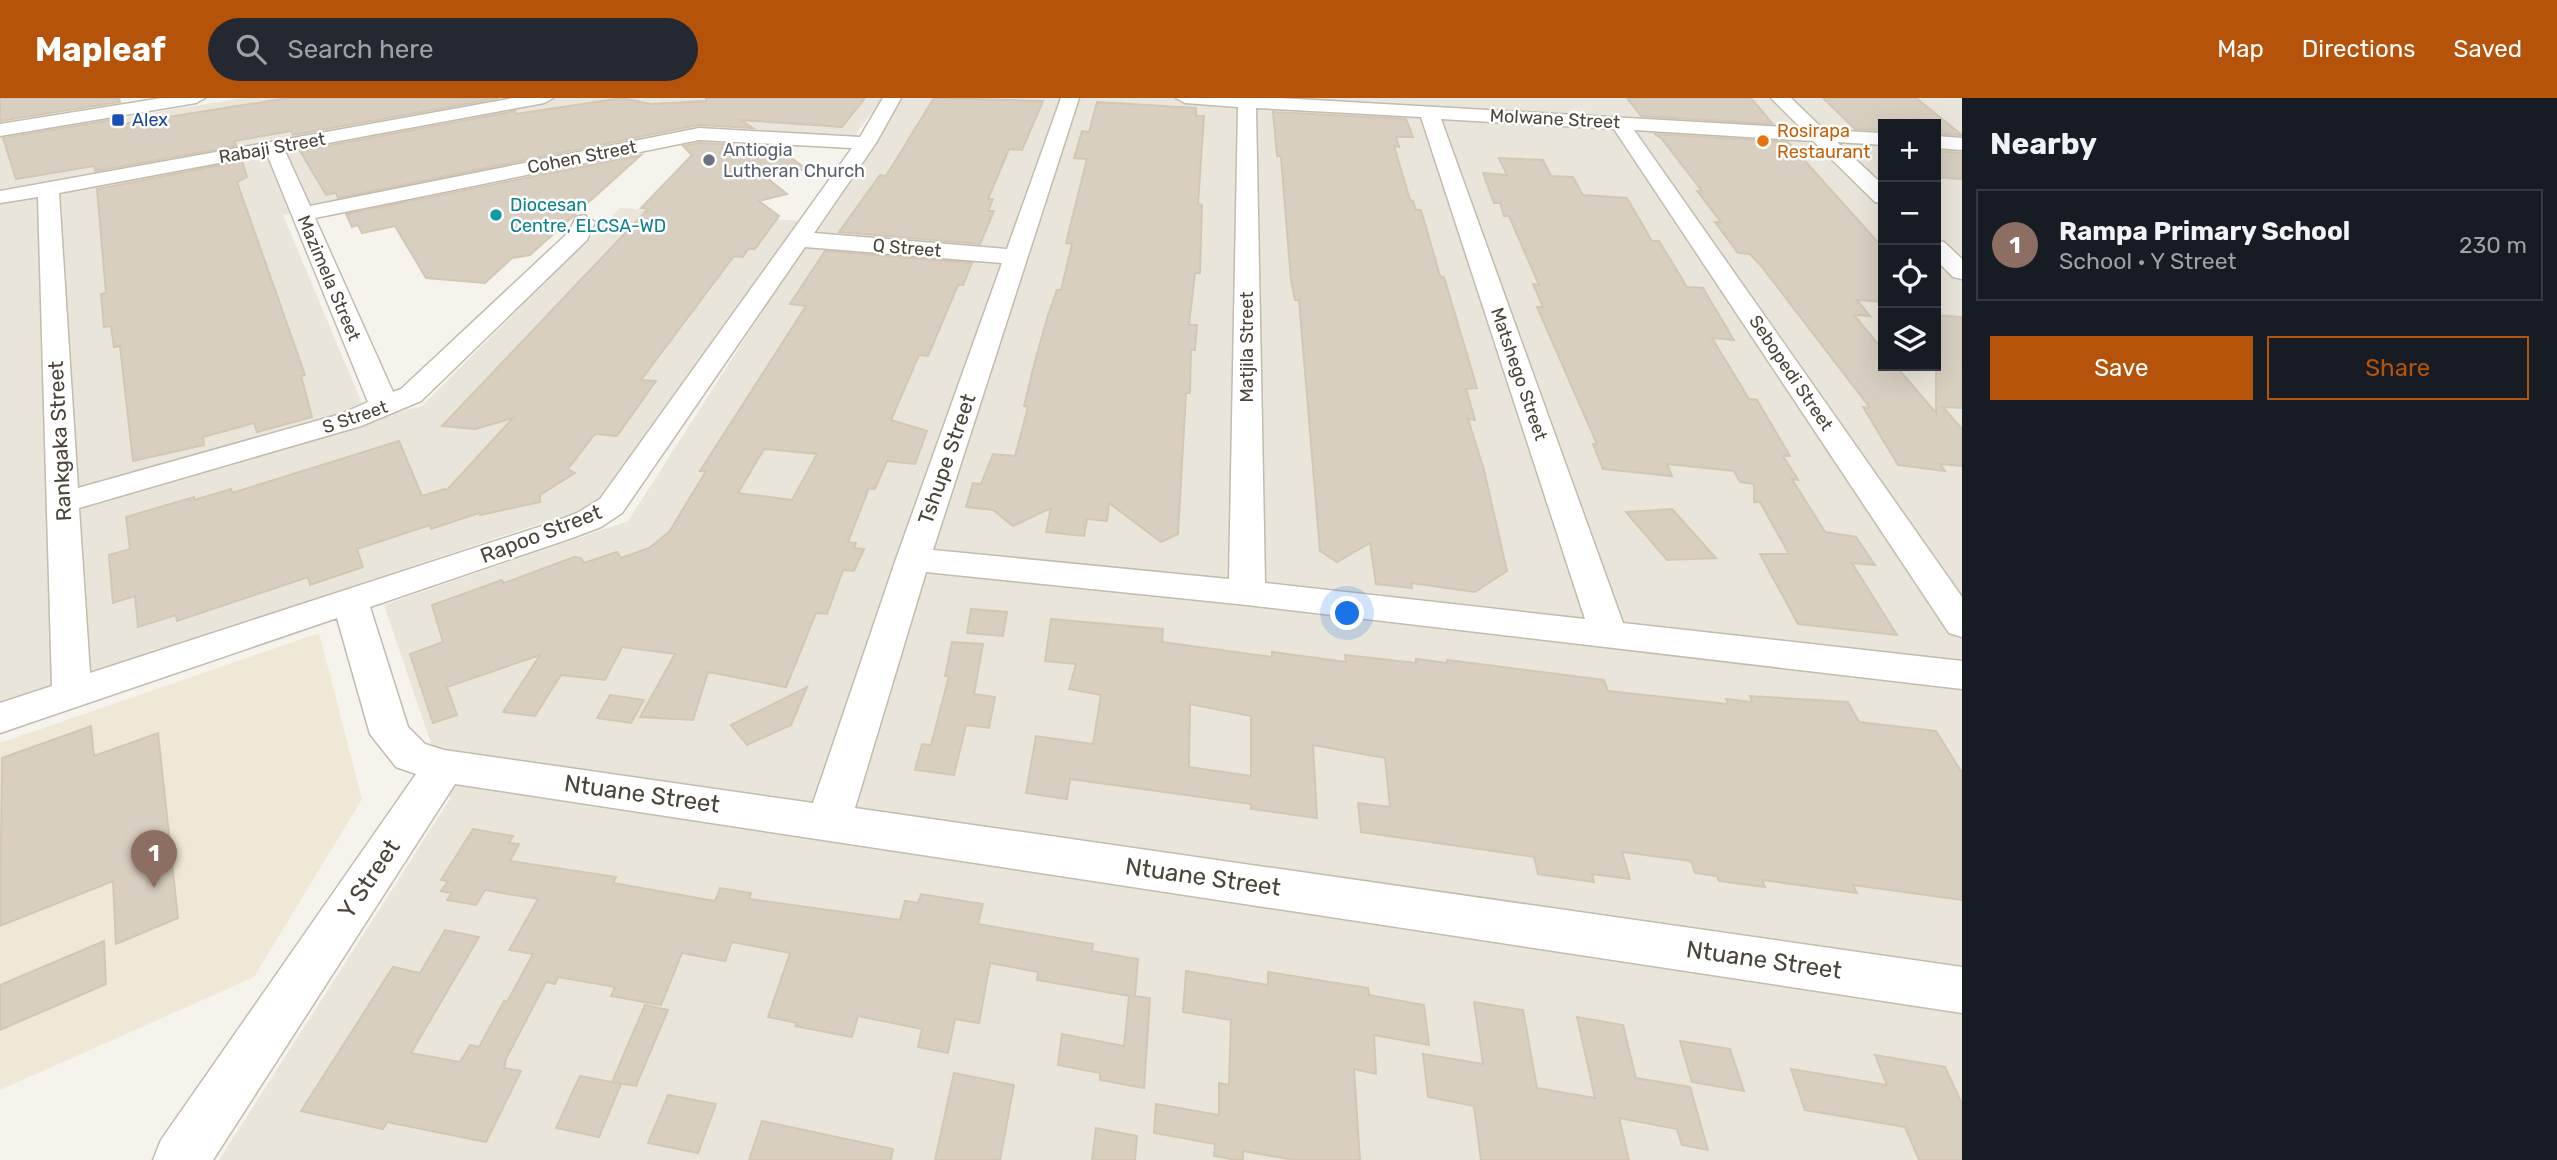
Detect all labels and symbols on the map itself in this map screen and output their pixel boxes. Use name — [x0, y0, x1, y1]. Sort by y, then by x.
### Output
street label: Molwane Street — [1489, 105, 1621, 133]
place label: Alex — [132, 109, 168, 131]
marker: Alex — [110, 112, 126, 128]
place label: Rosirapa Restaurant — [1777, 120, 1870, 163]
street label: Rabaji Street — [217, 128, 327, 168]
marker: Rosirapa Restaurant — [1755, 133, 1771, 149]
street label: Cohen Street — [526, 136, 638, 178]
place label: Antiogia Lutheran Church — [723, 139, 865, 182]
marker: Antiogia Lutheran Church — [701, 152, 717, 168]
place label: Diocesan Centre, ELCSA-WD — [510, 194, 666, 237]
marker: Diocesan Centre, ELCSA-WD — [488, 207, 504, 223]
street label: Mazimela Street — [293, 212, 365, 344]
street label: Q Street — [872, 234, 942, 262]
street label: Matjila Street — [1236, 292, 1258, 402]
street label: Matshego Street — [1486, 305, 1552, 443]
street label: Sebopedi Street — [1744, 311, 1838, 435]
street label: Rankgaka Street — [43, 360, 76, 522]
street label: Tshupe Street — [912, 390, 981, 527]
street label: S Street — [319, 396, 391, 438]
street label: Rapoo Street — [477, 499, 605, 568]
your location — [1330, 596, 1364, 630]
street label: Ntuane Street — [562, 769, 722, 819]
pin: 1 — [131, 830, 177, 888]
street label: Y Street — [332, 834, 406, 924]
street label: Ntuane Street — [1123, 852, 1283, 902]
street label: Ntuane Street — [1684, 935, 1844, 985]

